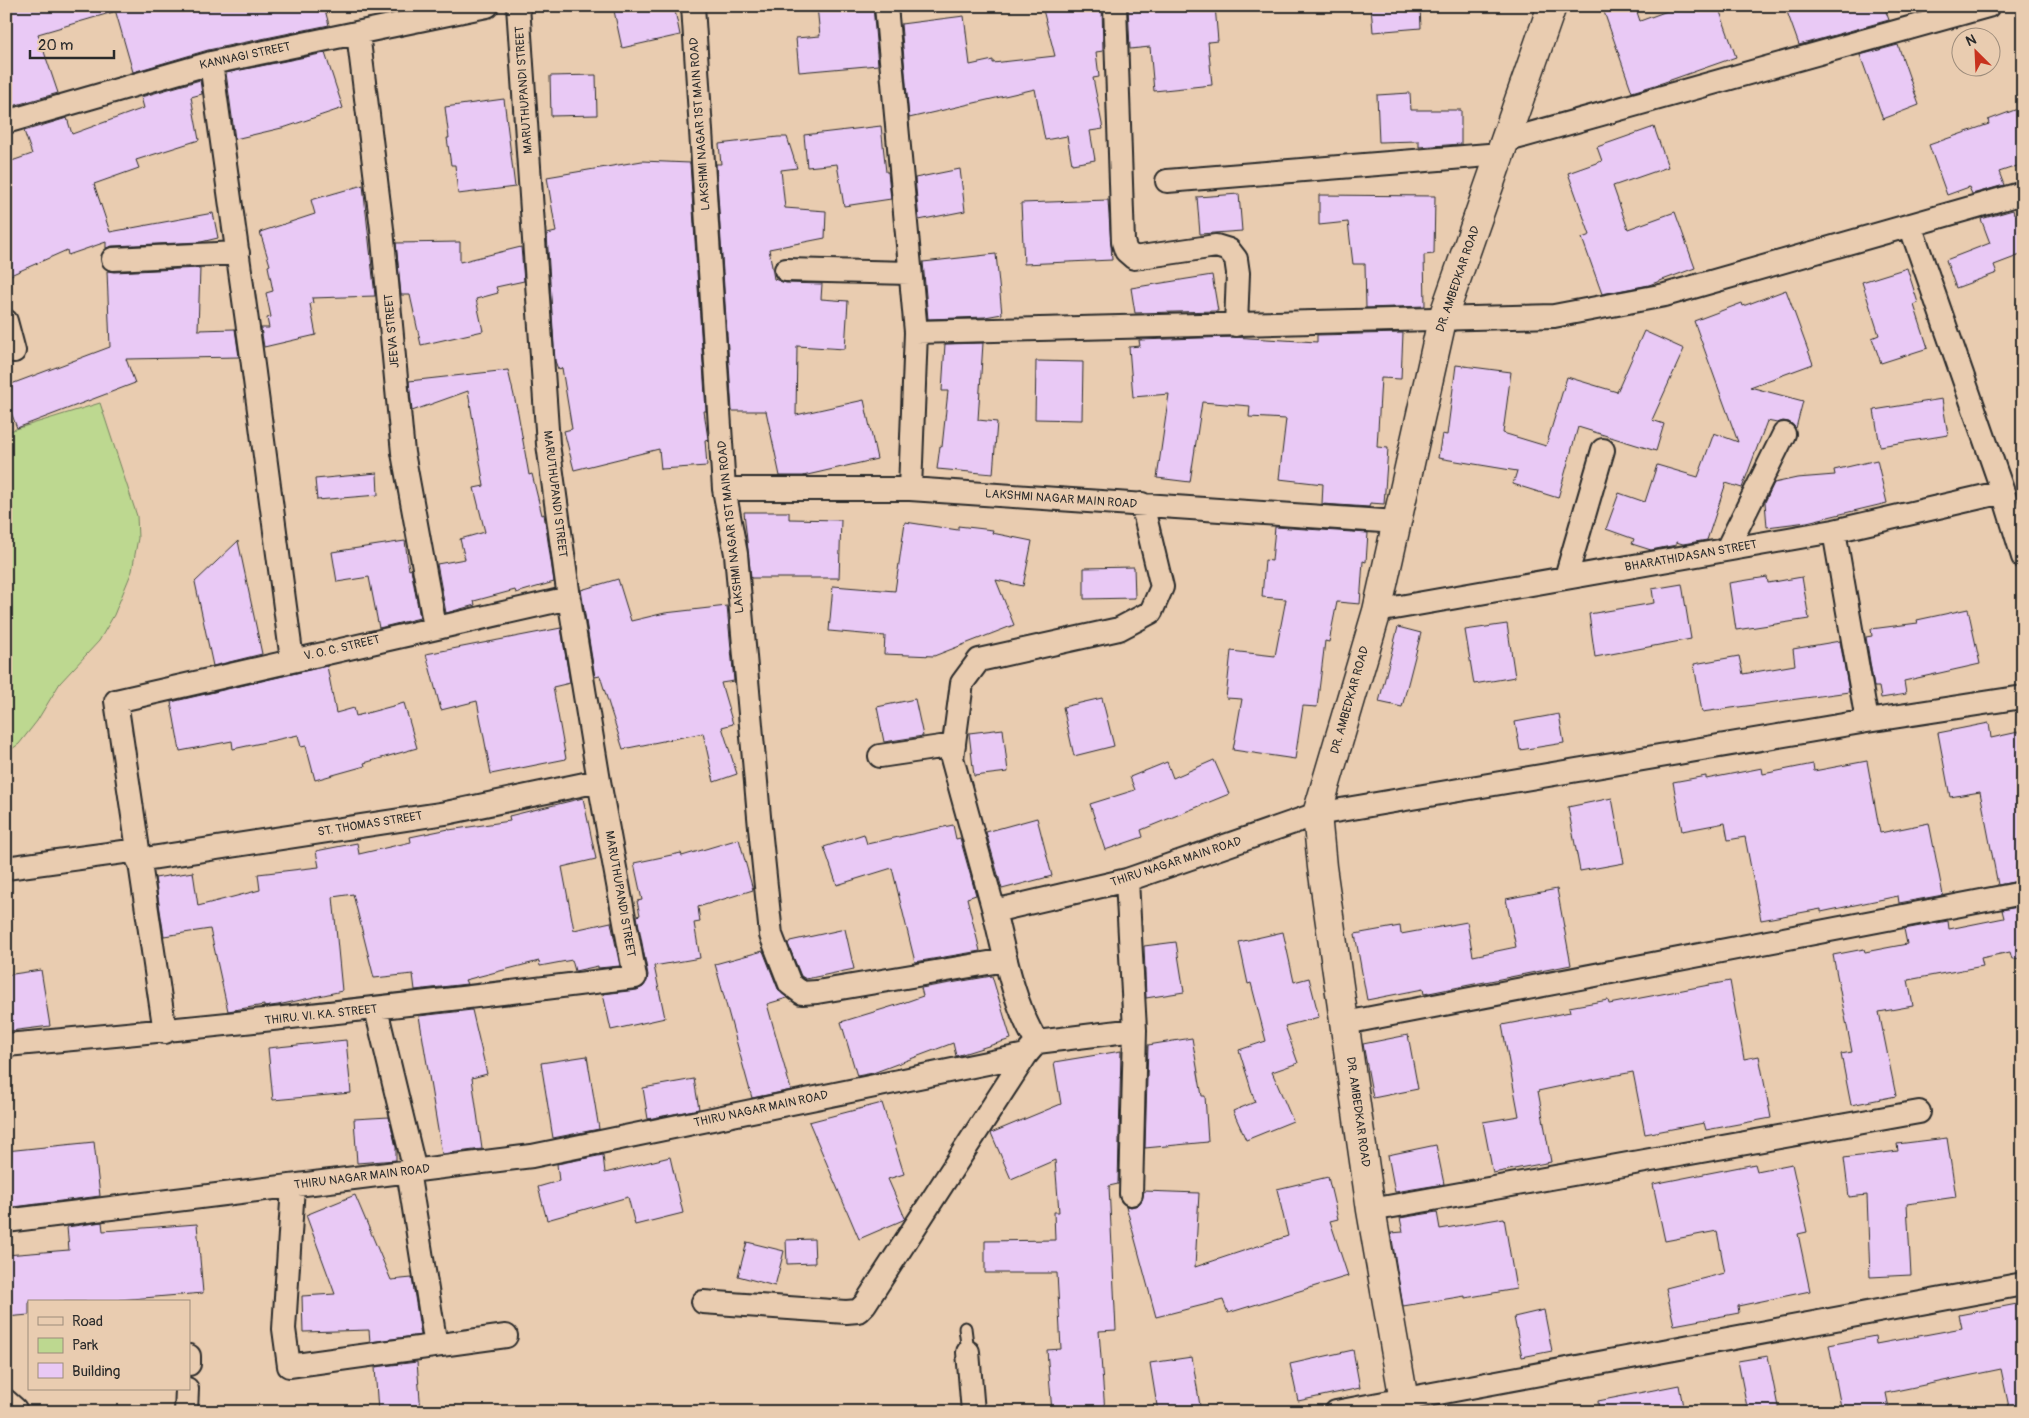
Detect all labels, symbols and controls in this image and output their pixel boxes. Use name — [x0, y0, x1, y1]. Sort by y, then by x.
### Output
street label: MARUTHUPANDI STREET — [512, 25, 536, 154]
scale bar — [30, 28, 114, 60]
north arrow — [1952, 28, 2002, 78]
text: N — [1963, 31, 1979, 50]
text: 20 m — [38, 36, 73, 55]
street label: LAKSHMI NAGAR 1ST MAIN ROAD — [686, 36, 714, 211]
street label: KANNAGI STREET — [198, 39, 292, 73]
street label: DR. AMBEDKAR ROAD — [1433, 224, 1483, 334]
street label: JEEVA STREET — [381, 293, 403, 369]
street label: MARUTHUPANDI STREET — [540, 430, 570, 559]
street label: LAKSHMI NAGAR 1ST MAIN ROAD — [714, 439, 748, 614]
street label: LAKSHMI NAGAR MAIN ROAD — [984, 486, 1138, 512]
street label: BHARATHIDASAN STREET — [1624, 537, 1759, 575]
street label: V. O. C. STREET — [303, 632, 382, 664]
street label: DR. AMBEDKAR ROAD — [1327, 644, 1373, 755]
street label: ST. THOMAS STREET — [317, 808, 424, 840]
street label: MARUTHUPANDI STREET — [602, 830, 639, 959]
street label: THIRU NAGAR MAIN ROAD — [1109, 834, 1244, 890]
street label: THIRU. VI. KA. STREET — [264, 1002, 378, 1028]
street label: DR. AMBEDKAR ROAD — [1343, 1056, 1373, 1169]
street label: THIRU NAGAR MAIN ROAD — [693, 1087, 830, 1131]
street label: THIRU NAGAR MAIN ROAD — [293, 1161, 431, 1193]
legend — [28, 1300, 190, 1390]
text: Road — [72, 1312, 103, 1331]
text: Park — [72, 1336, 99, 1355]
text: Building — [72, 1362, 120, 1381]

